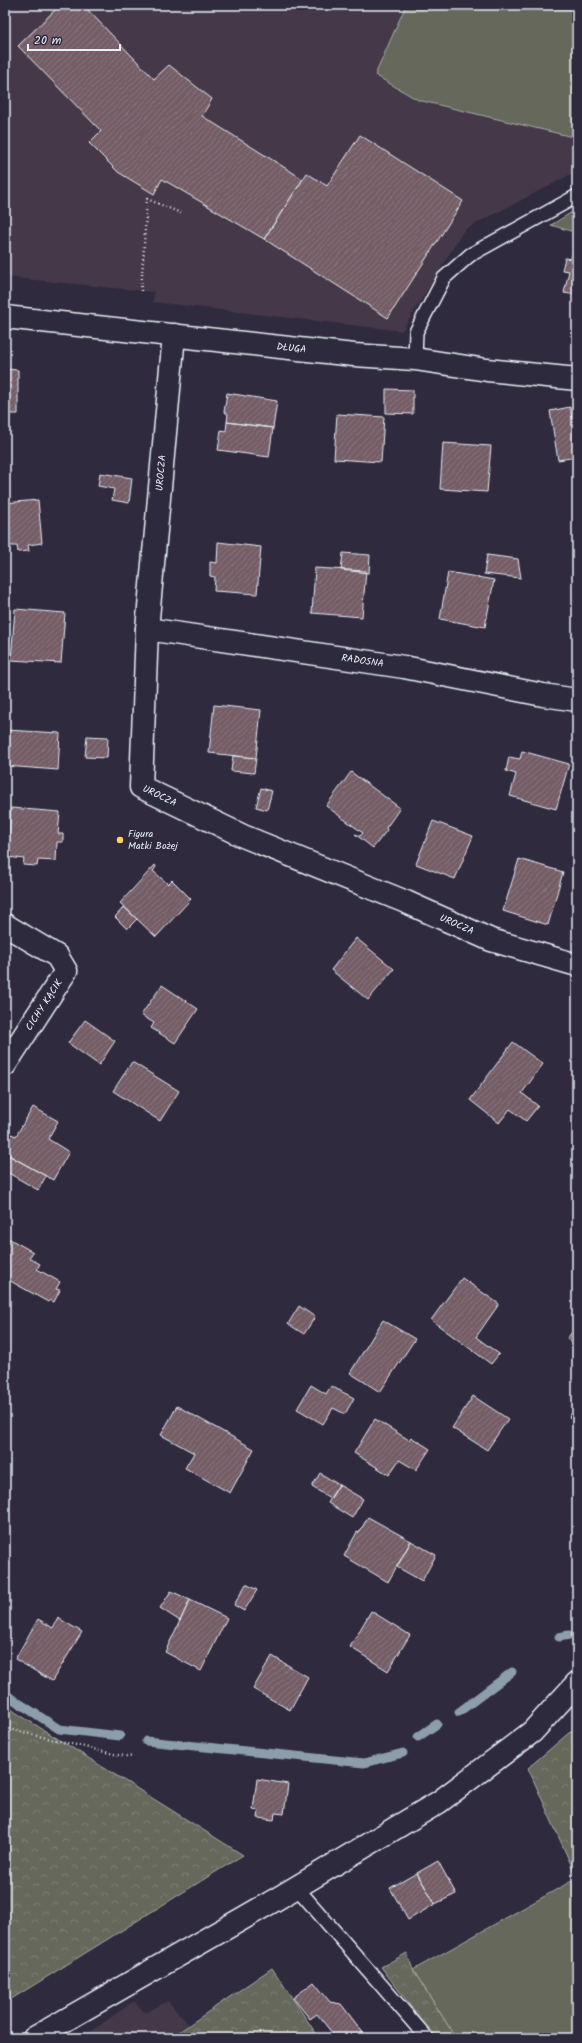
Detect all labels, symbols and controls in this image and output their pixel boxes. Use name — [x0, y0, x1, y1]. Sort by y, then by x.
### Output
scale bar — [28, 26, 120, 52]
text: 20 m — [34, 31, 62, 50]
street label: DŁUGA — [276, 339, 307, 358]
street label: UROCZA — [151, 454, 171, 492]
street label: RADOSNA — [340, 650, 385, 672]
street label: UROCZA — [140, 781, 179, 811]
place label: Figura Matki Bożej — [128, 826, 178, 854]
marker: Figura Matki Bożej — [115, 835, 125, 845]
street label: UROCZA — [437, 910, 477, 939]
street label: CICHY KĄCIK — [21, 976, 67, 1034]

